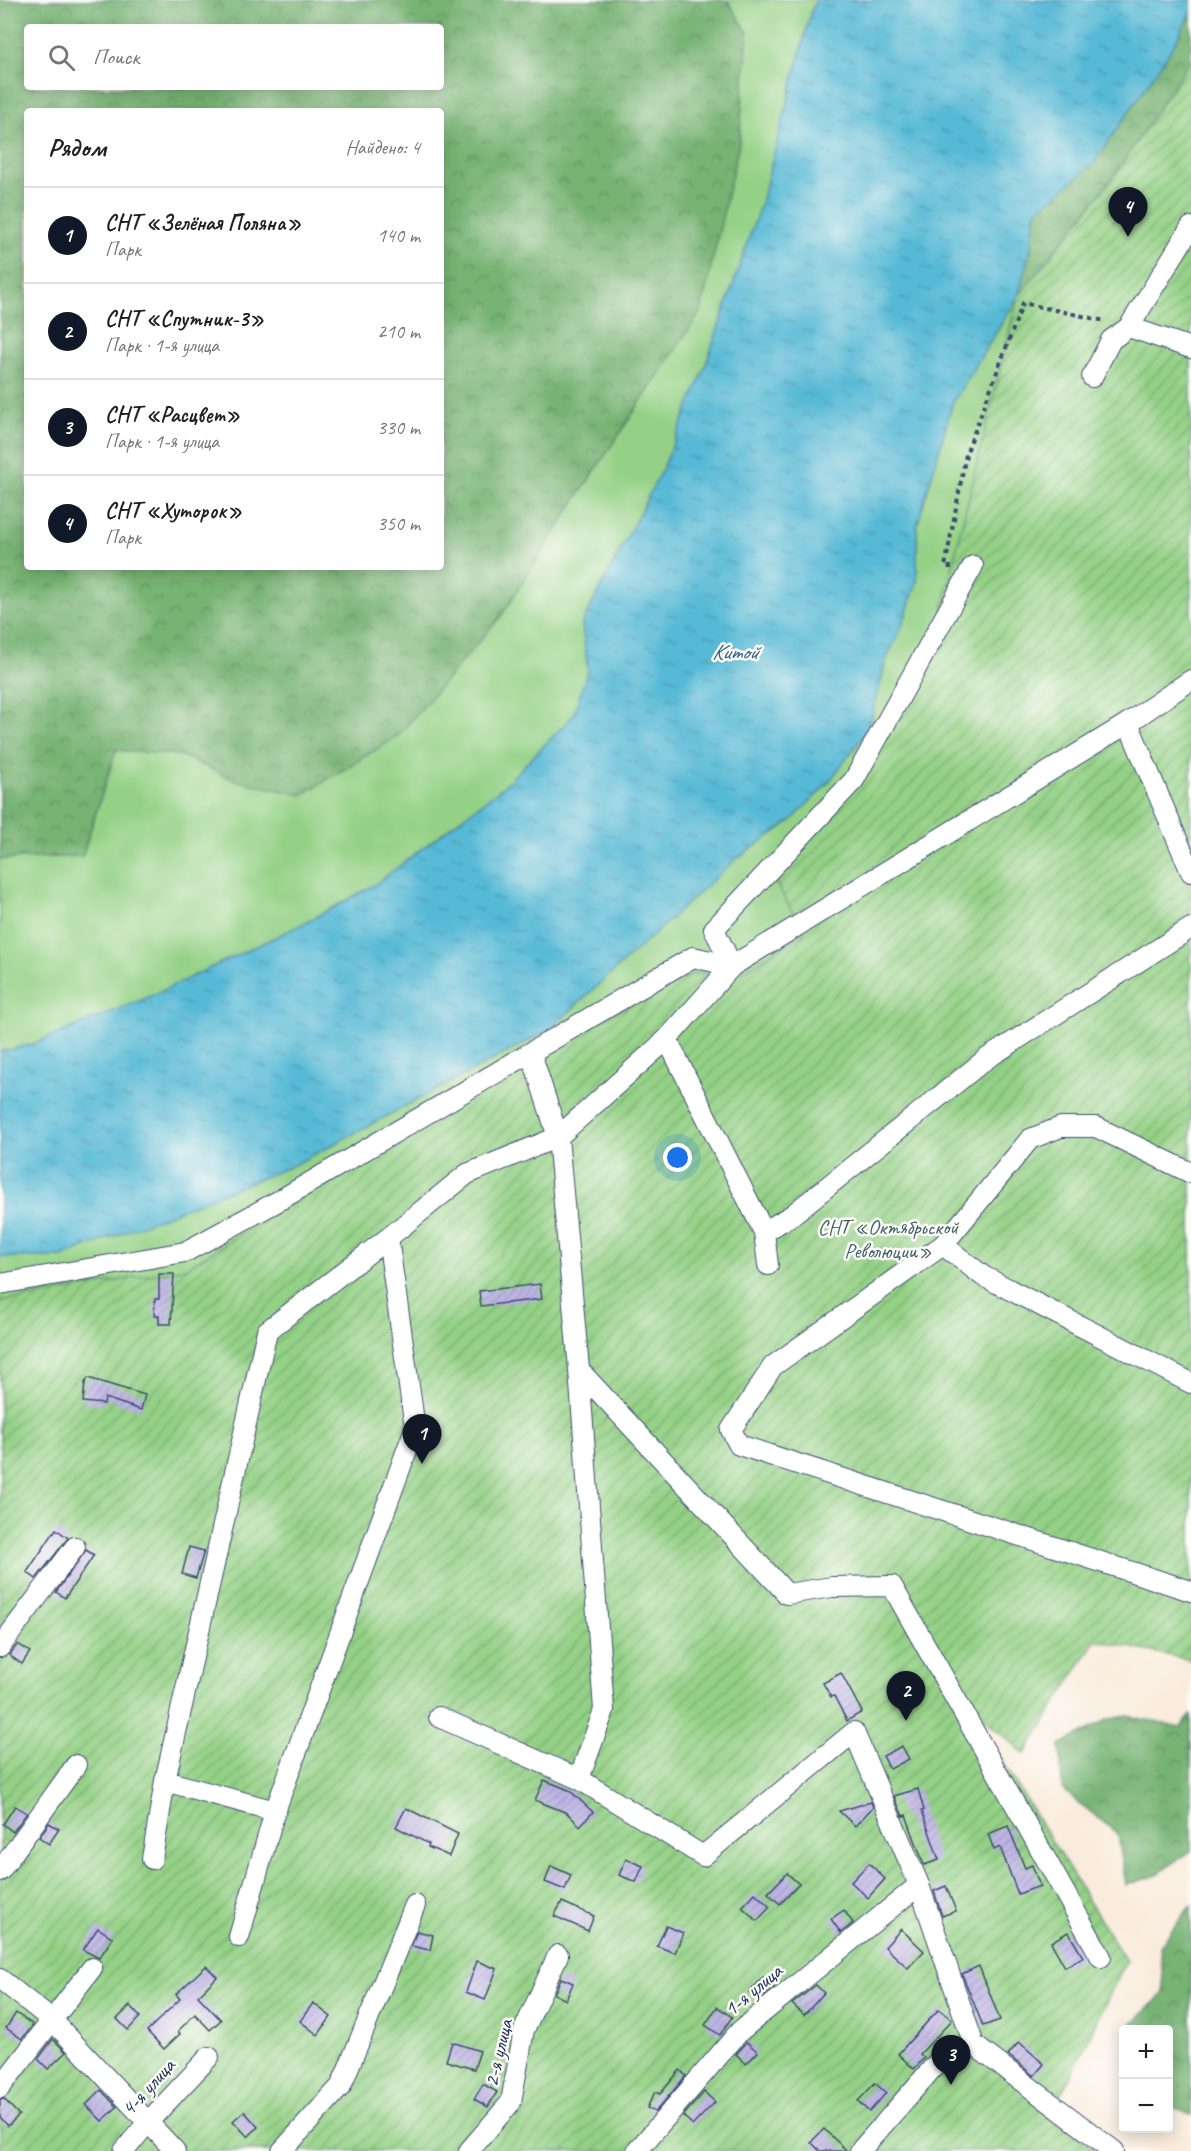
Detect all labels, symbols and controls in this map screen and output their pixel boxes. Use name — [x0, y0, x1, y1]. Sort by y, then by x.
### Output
search box — [24, 24, 444, 90]
icon: search — [45, 41, 78, 74]
text: Поиск — [93, 43, 139, 71]
text: Рядом — [48, 131, 106, 164]
text: Найдено: 4 — [345, 135, 420, 160]
pin: 4 — [1108, 188, 1148, 237]
text: СНТ «Зелёная Поляна» — [105, 209, 301, 237]
text: 1 — [63, 223, 72, 248]
text: 140 m — [377, 223, 420, 248]
text: Парк — [105, 237, 141, 262]
text: СНТ «Спутник-3» — [105, 305, 264, 333]
text: 2 — [63, 319, 72, 344]
text: 210 m — [377, 319, 420, 344]
text: Парк · 1-я улица — [105, 333, 219, 358]
text: СНТ «Расцвет» — [105, 401, 240, 429]
text: 3 — [63, 415, 72, 440]
text: 330 m — [377, 415, 420, 440]
text: Парк · 1-я улица — [105, 429, 219, 454]
text: СНТ «Хуторок» — [105, 497, 242, 525]
text: 4 — [63, 511, 72, 536]
text: 350 m — [377, 511, 420, 536]
text: Парк — [105, 525, 141, 550]
water label: Китой — [712, 638, 763, 666]
your location — [663, 1143, 692, 1172]
park label: СНТ «Октябрьской Революции» — [818, 1214, 959, 1264]
pin: 1 — [402, 1414, 442, 1464]
pin: 2 — [886, 1672, 926, 1721]
street label: 1-я улица — [719, 1957, 789, 2022]
street label: 2-я улица — [478, 2015, 519, 2089]
map controls — [1119, 2025, 1173, 2133]
button: + — [1119, 2025, 1173, 2079]
pin: 3 — [932, 2036, 970, 2085]
street label: 4-я улица — [116, 2052, 182, 2121]
button: − — [1119, 2079, 1173, 2133]

